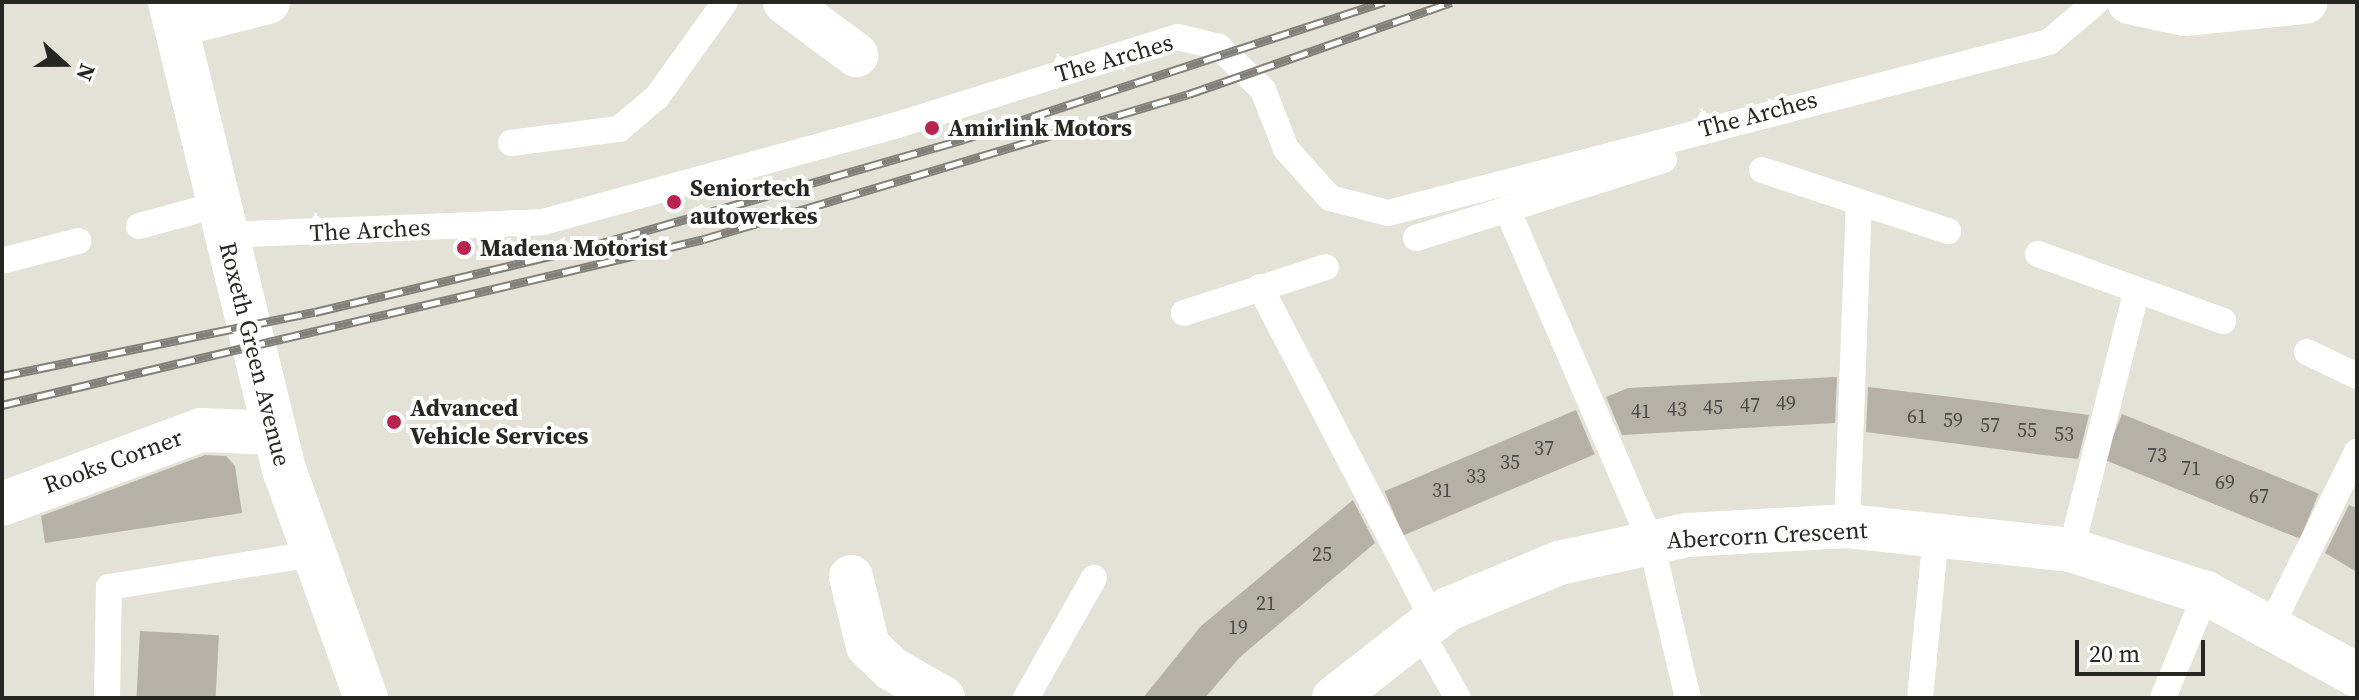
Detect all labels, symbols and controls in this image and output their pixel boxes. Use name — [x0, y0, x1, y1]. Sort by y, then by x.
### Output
north arrow — [24, 24, 104, 104]
street label: The Arches — [1052, 27, 1176, 89]
text: N — [70, 60, 103, 85]
street label: The Arches — [1696, 84, 1820, 144]
place label: Amirlink Motors — [948, 114, 1132, 142]
marker: Amirlink Motors — [923, 119, 941, 137]
place label: Seniortech autowerkes — [690, 174, 818, 230]
marker: Seniortech autowerkes — [665, 193, 683, 211]
street label: The Arches — [309, 212, 431, 248]
place label: Madena Motorist — [480, 234, 668, 262]
street label: Roxeth Green Avenue — [213, 239, 297, 469]
marker: Madena Motorist — [455, 239, 473, 257]
house number: 49 — [1776, 391, 1796, 415]
house number: 47 — [1740, 393, 1760, 417]
place label: Advanced Vehicle Services — [410, 394, 588, 450]
house number: 45 — [1703, 395, 1723, 419]
house number: 43 — [1667, 397, 1687, 421]
house number: 41 — [1631, 399, 1651, 423]
house number: 61 — [1907, 404, 1927, 428]
house number: 59 — [1943, 408, 1963, 432]
marker: Advanced Vehicle Services — [385, 413, 403, 431]
house number: 57 — [1980, 413, 2000, 437]
house number: 55 — [2017, 418, 2037, 442]
house number: 53 — [2054, 422, 2074, 446]
street label: Rooks Corner — [40, 423, 186, 499]
house number: 37 — [1534, 436, 1554, 460]
house number: 73 — [2147, 443, 2167, 467]
house number: 35 — [1500, 450, 1520, 474]
house number: 71 — [2181, 456, 2201, 480]
house number: 33 — [1466, 464, 1486, 488]
house number: 69 — [2215, 470, 2235, 494]
house number: 31 — [1432, 478, 1452, 502]
house number: 67 — [2249, 484, 2269, 508]
street label: Abercorn Crescent — [1666, 515, 1868, 555]
house number: 25 — [1312, 542, 1332, 566]
house number: 21 — [1256, 591, 1276, 615]
house number: 19 — [1228, 615, 1248, 639]
scale bar — [2079, 624, 2209, 674]
text: 20 m — [2089, 637, 2140, 670]

